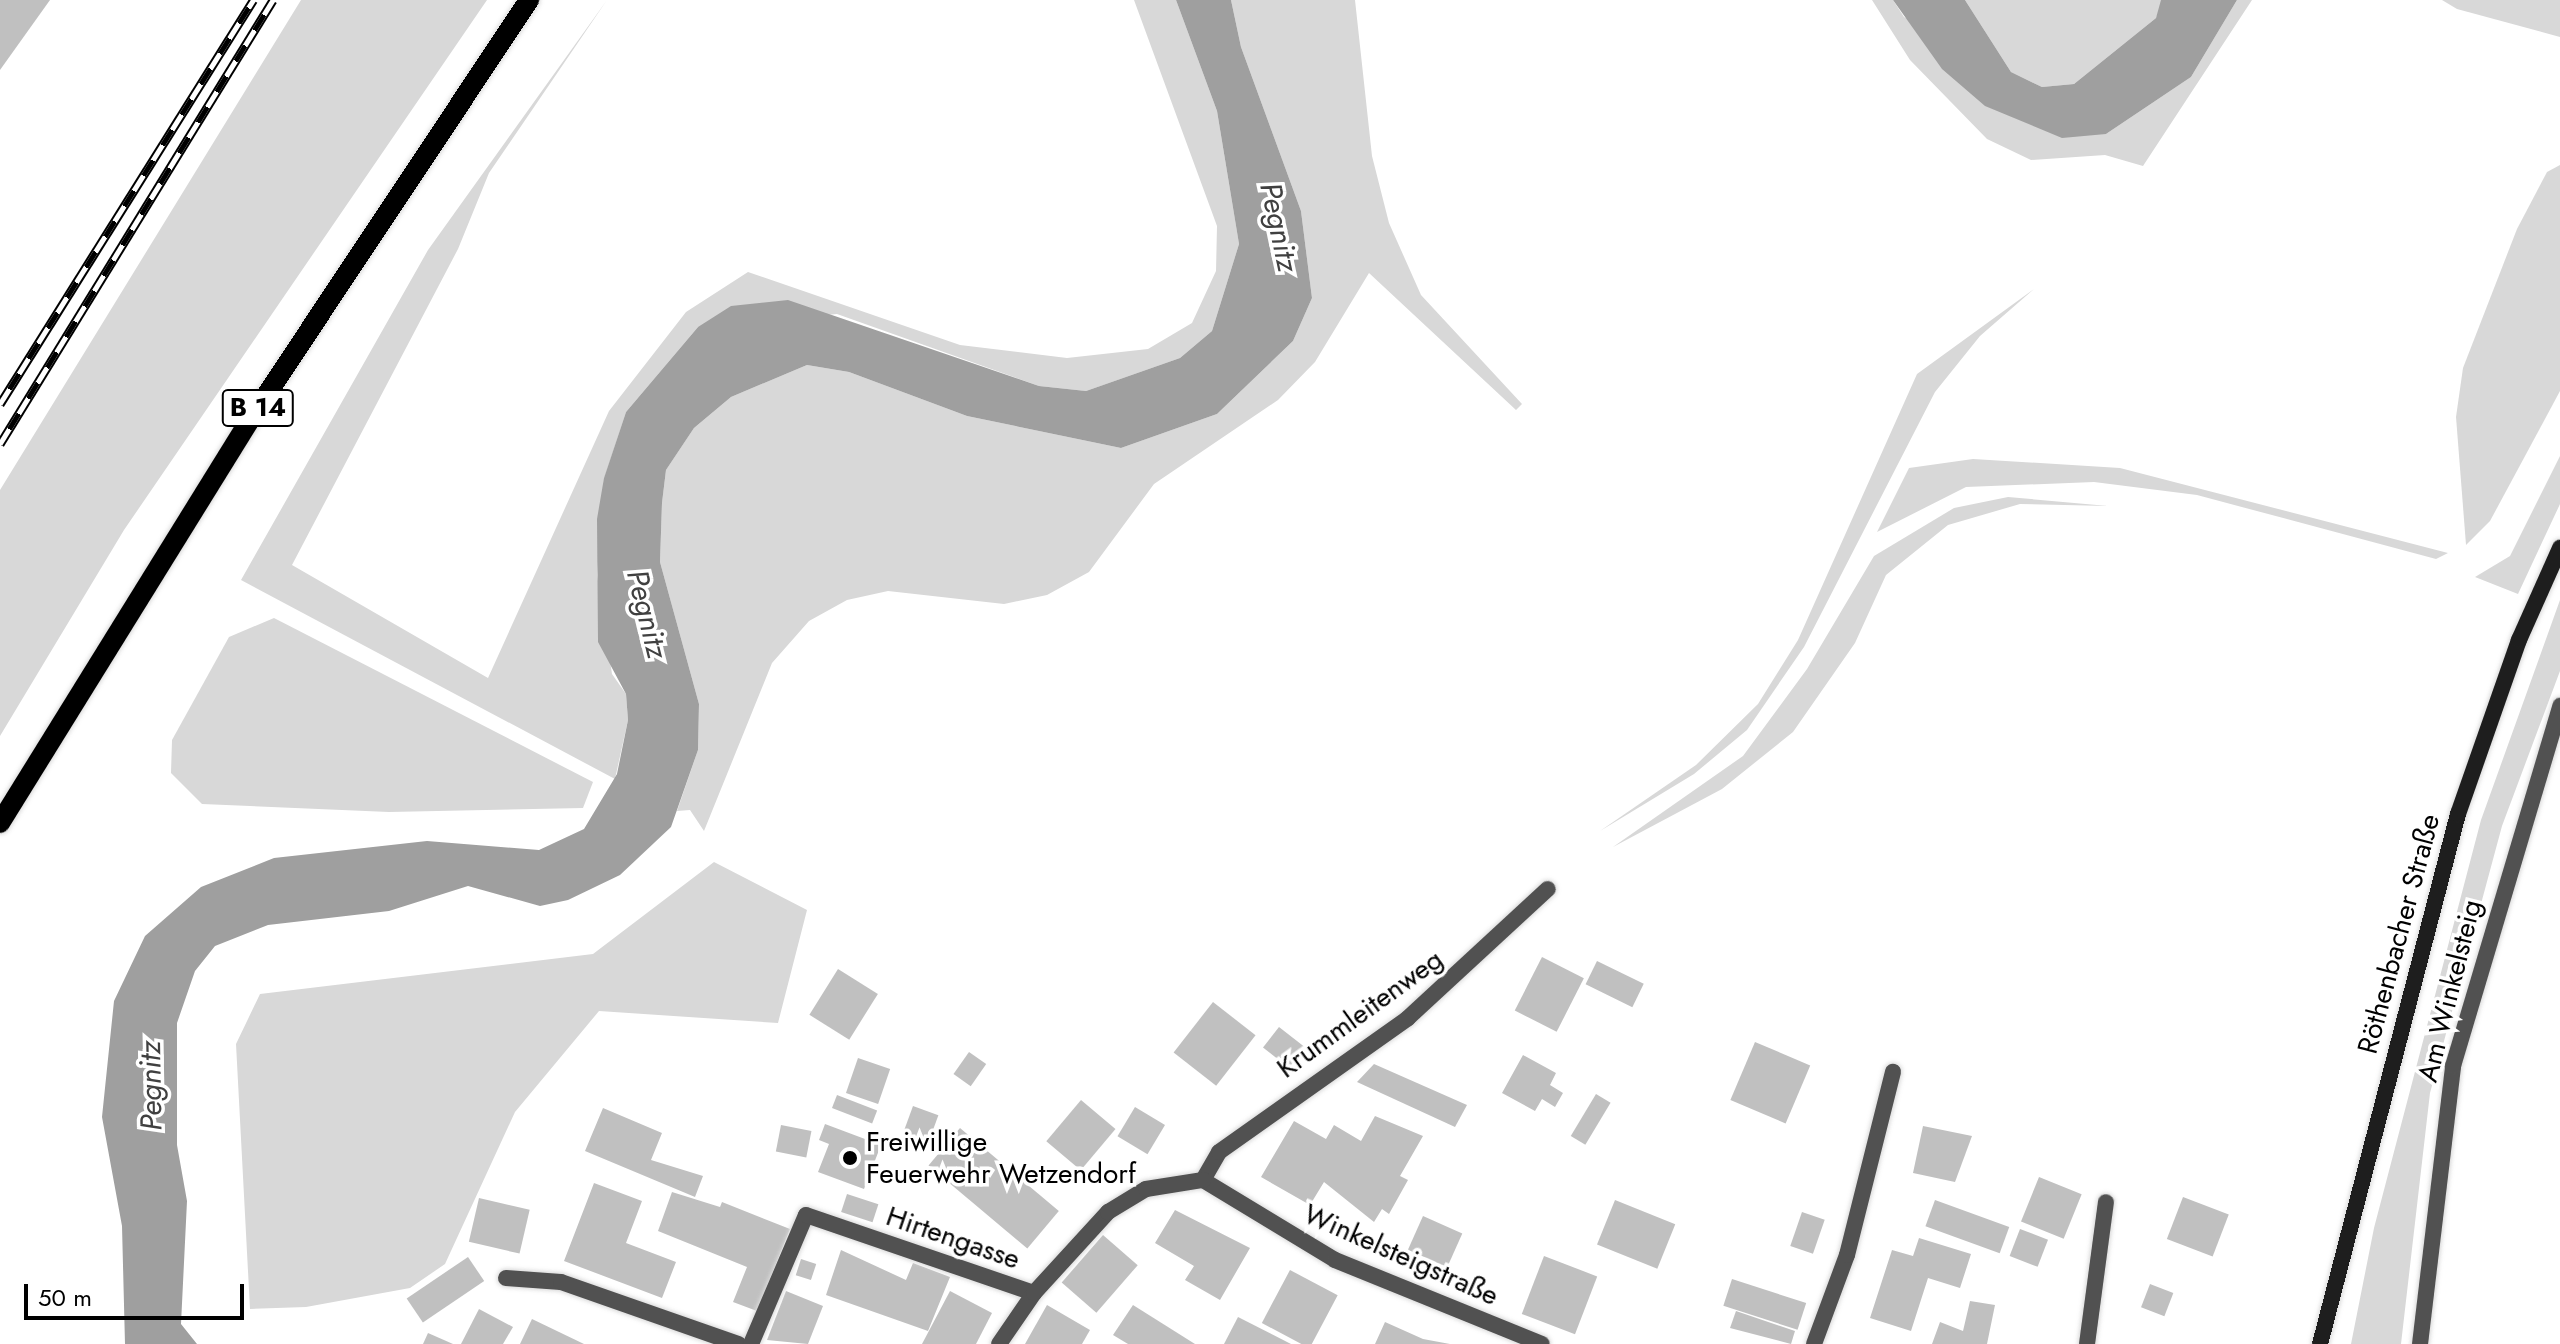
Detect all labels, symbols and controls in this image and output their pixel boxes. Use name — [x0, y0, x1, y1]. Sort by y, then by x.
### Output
water label: Pegnitz — [1252, 179, 1306, 275]
road number: B 14 — [220, 386, 296, 430]
water label: Pegnitz — [619, 566, 675, 662]
street label: Röthenbacher Straße — [2351, 810, 2447, 1058]
street label: Am Winkelsteig — [2411, 896, 2489, 1086]
street label: Krummleitenweg — [1271, 943, 1449, 1085]
water label: Pegnitz — [132, 1041, 170, 1131]
place label: Freiwillige Feuerwehr Wetzendorf — [866, 1125, 1136, 1191]
marker: Freiwillige Feuerwehr Wetzendorf — [841, 1149, 859, 1167]
street label: Winkelsteigstraße — [1299, 1197, 1503, 1313]
street label: Hirtengasse — [882, 1199, 1024, 1277]
scale bar — [28, 1268, 248, 1318]
text: 50 m — [38, 1280, 92, 1315]

